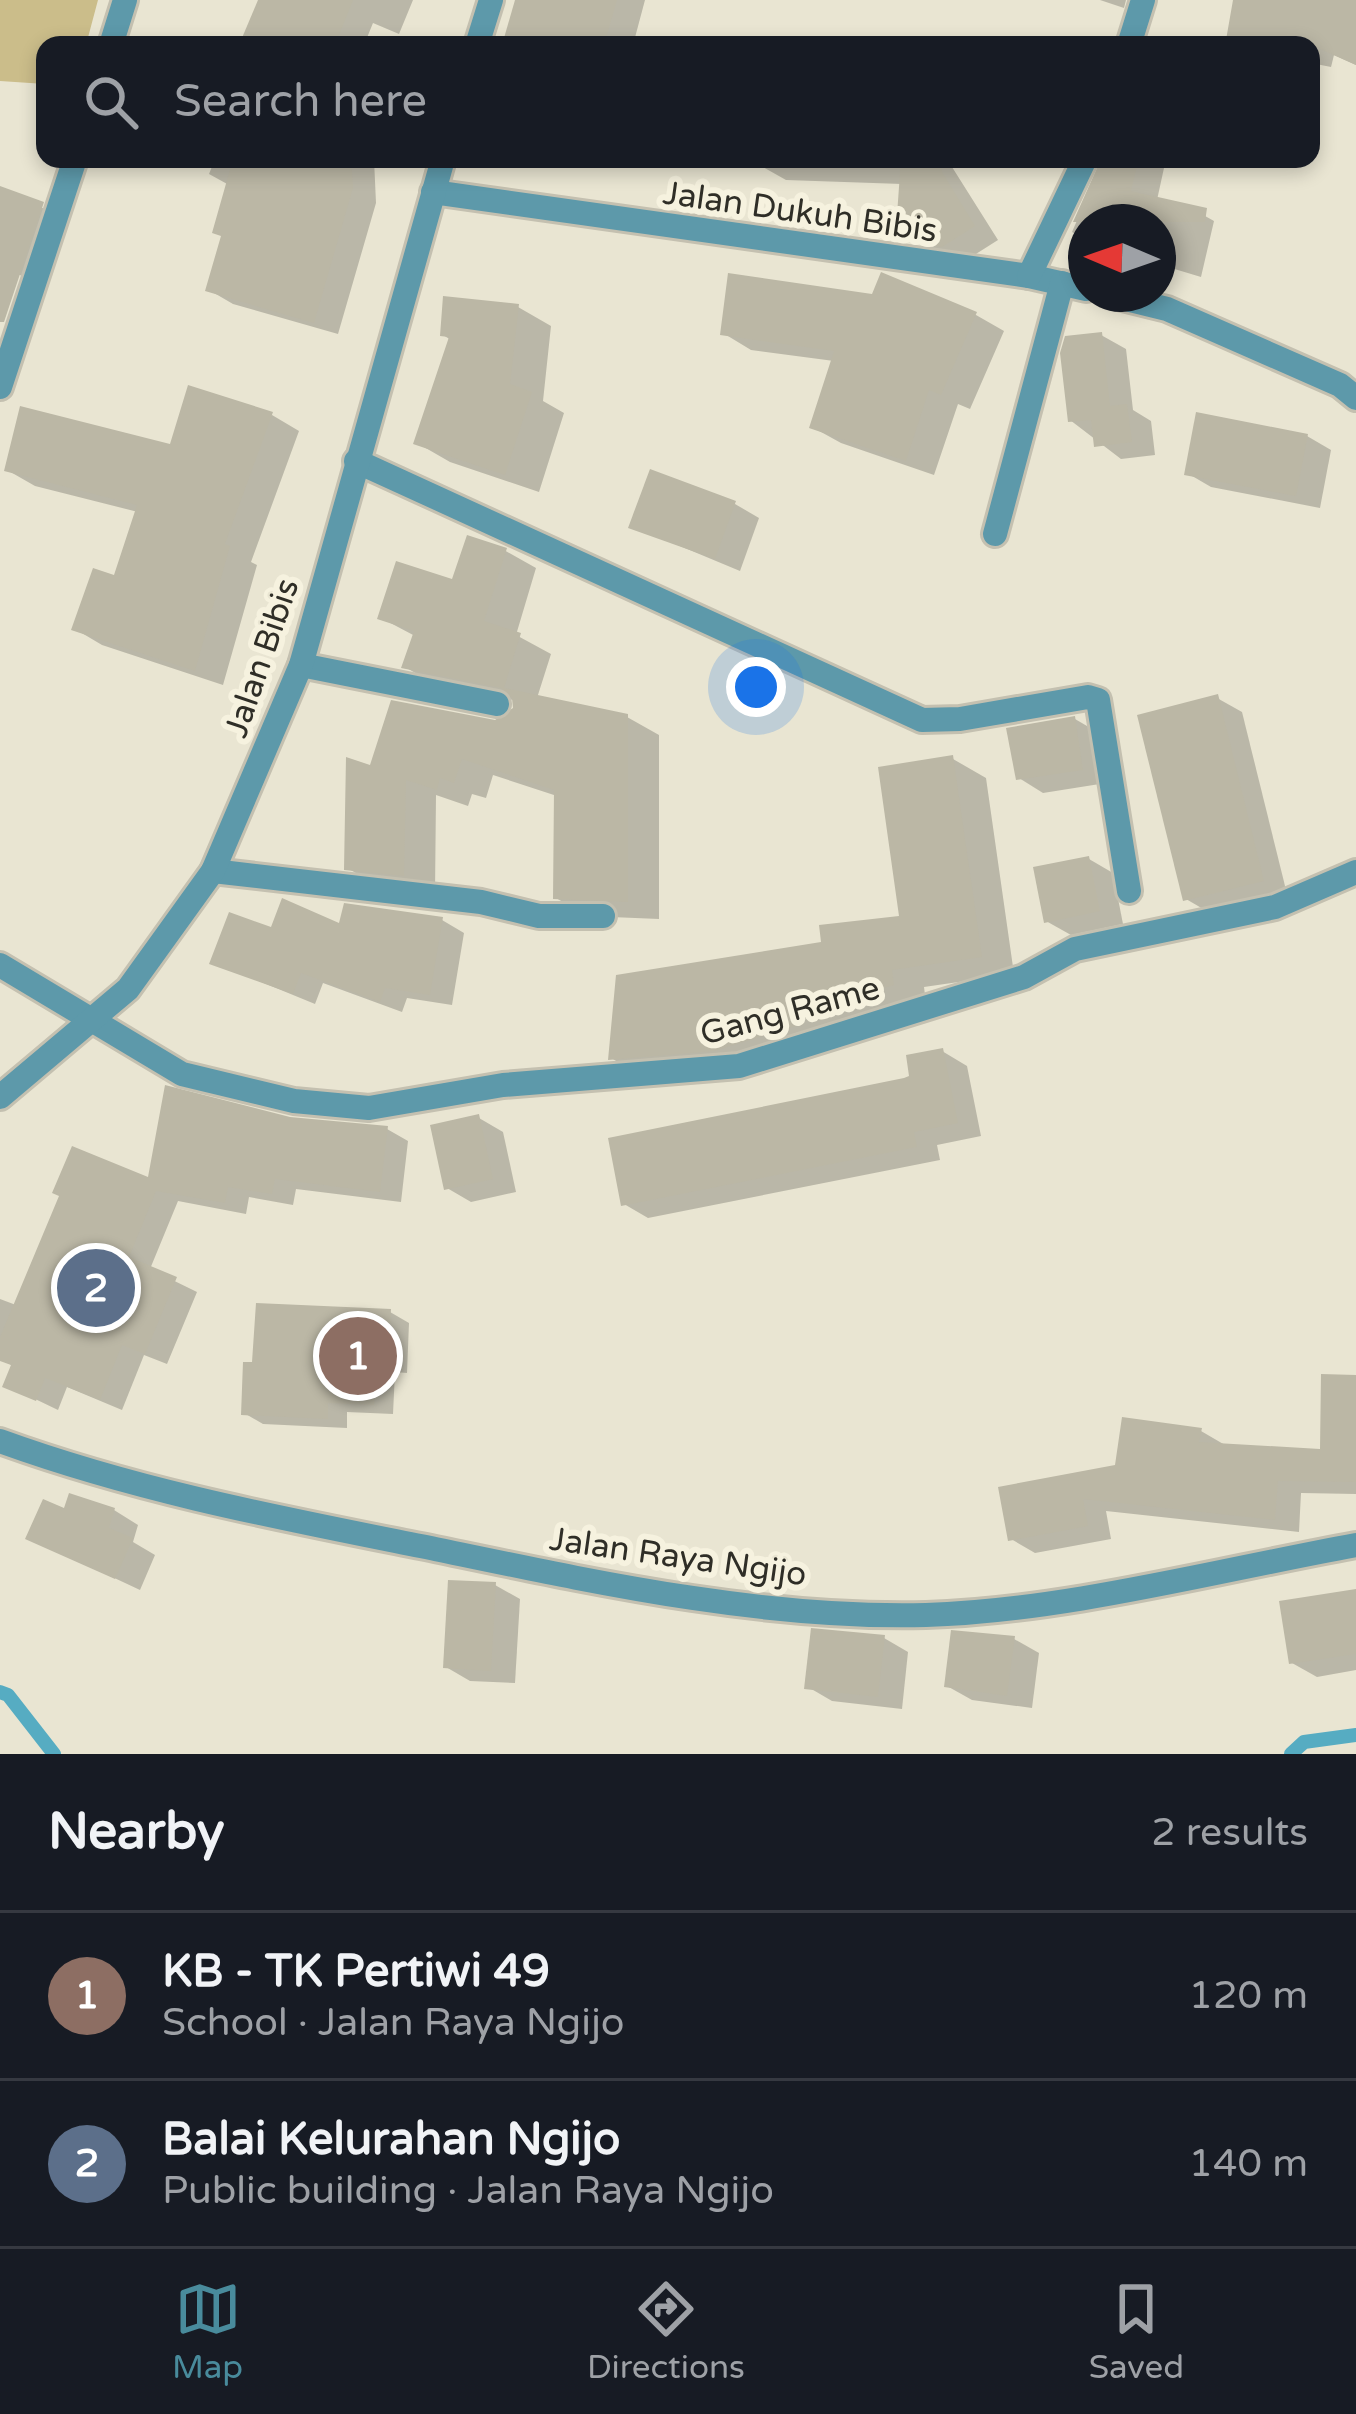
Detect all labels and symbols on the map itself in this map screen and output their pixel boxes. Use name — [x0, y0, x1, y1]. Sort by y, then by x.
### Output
street label: Jalan Dukuh Bibis — [660, 173, 940, 251]
north arrow — [1068, 204, 1176, 312]
street label: Jalan Bibis — [217, 574, 307, 742]
your location — [726, 657, 786, 717]
street label: Gang Rame — [696, 968, 884, 1054]
pin: 2 — [57, 1243, 135, 1333]
pin: 1 — [319, 1311, 397, 1401]
street label: Jalan Raya Ngijo — [547, 1520, 809, 1594]

